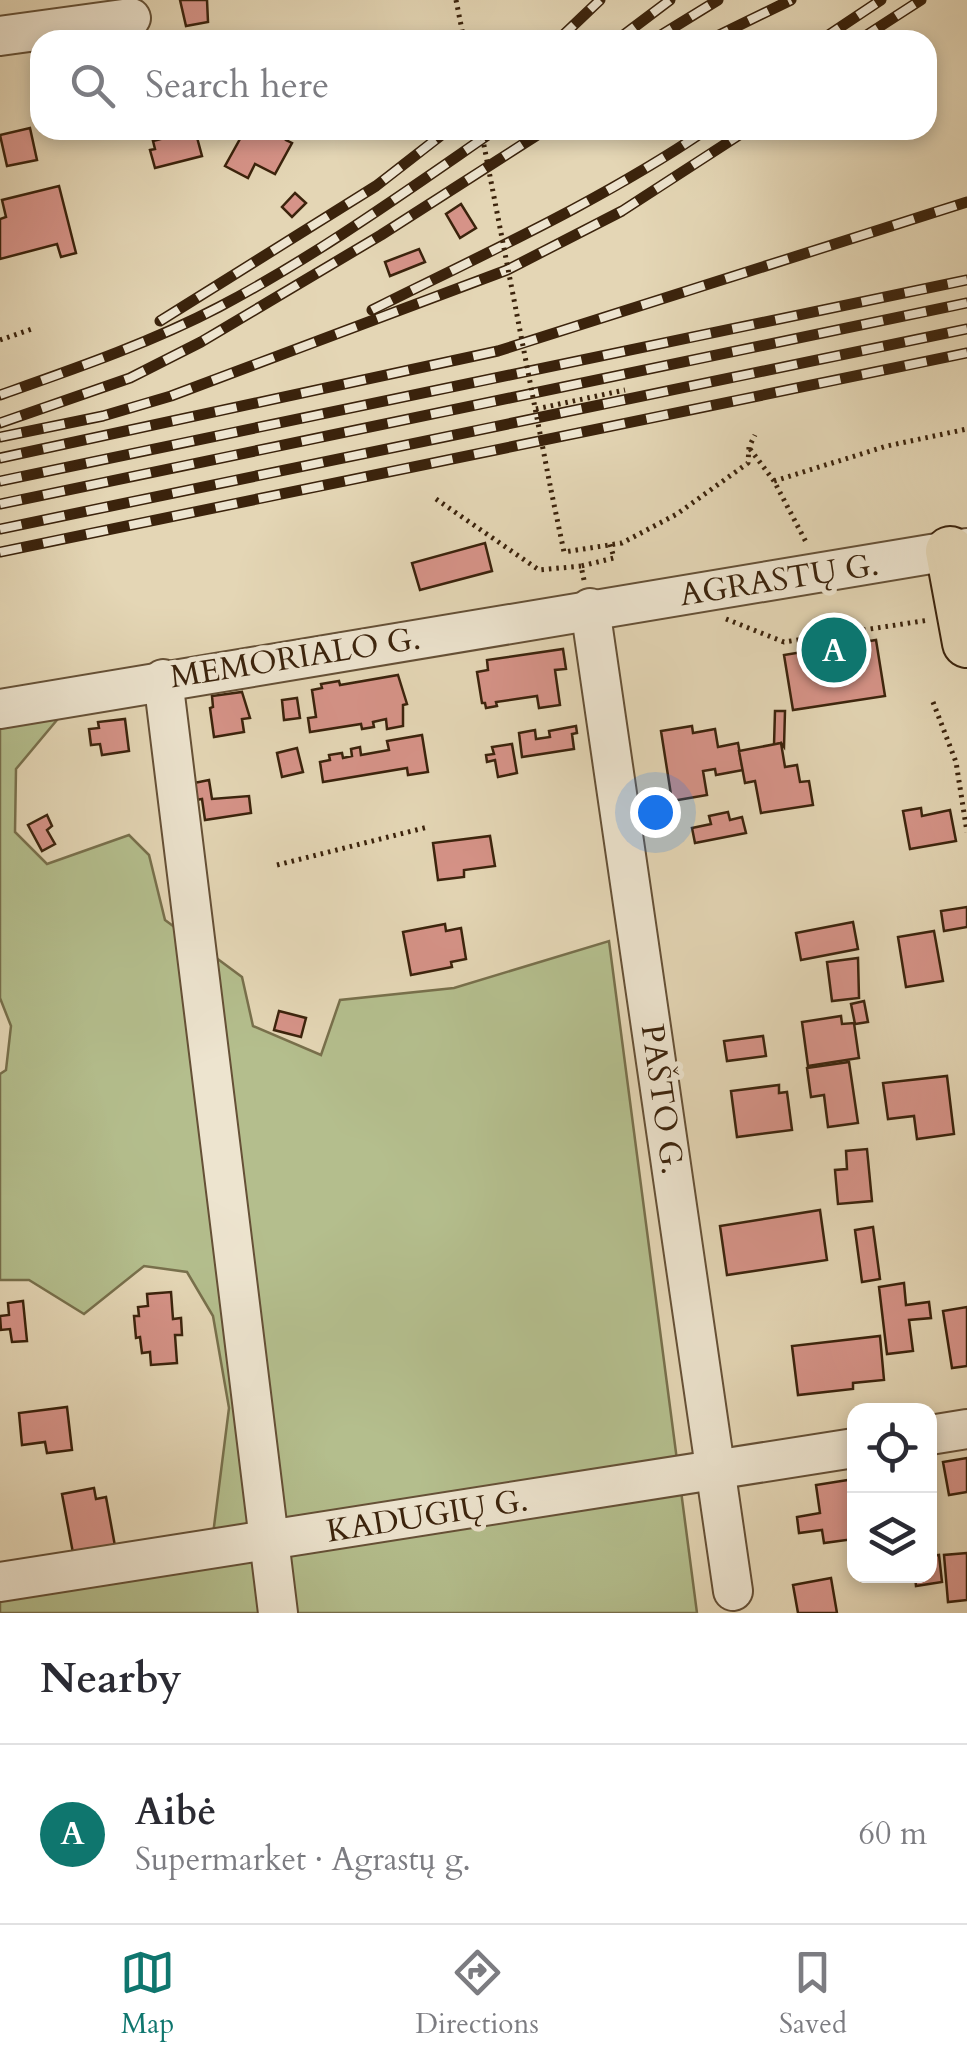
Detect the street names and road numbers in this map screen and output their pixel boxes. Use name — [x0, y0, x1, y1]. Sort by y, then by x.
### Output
street label: AGRASTŲ G. — [677, 543, 882, 617]
street label: MEMORIALO G. — [167, 617, 423, 699]
street label: PAŠTO G. — [630, 1021, 694, 1177]
street label: KADUGIŲ G. — [323, 1478, 531, 1554]

